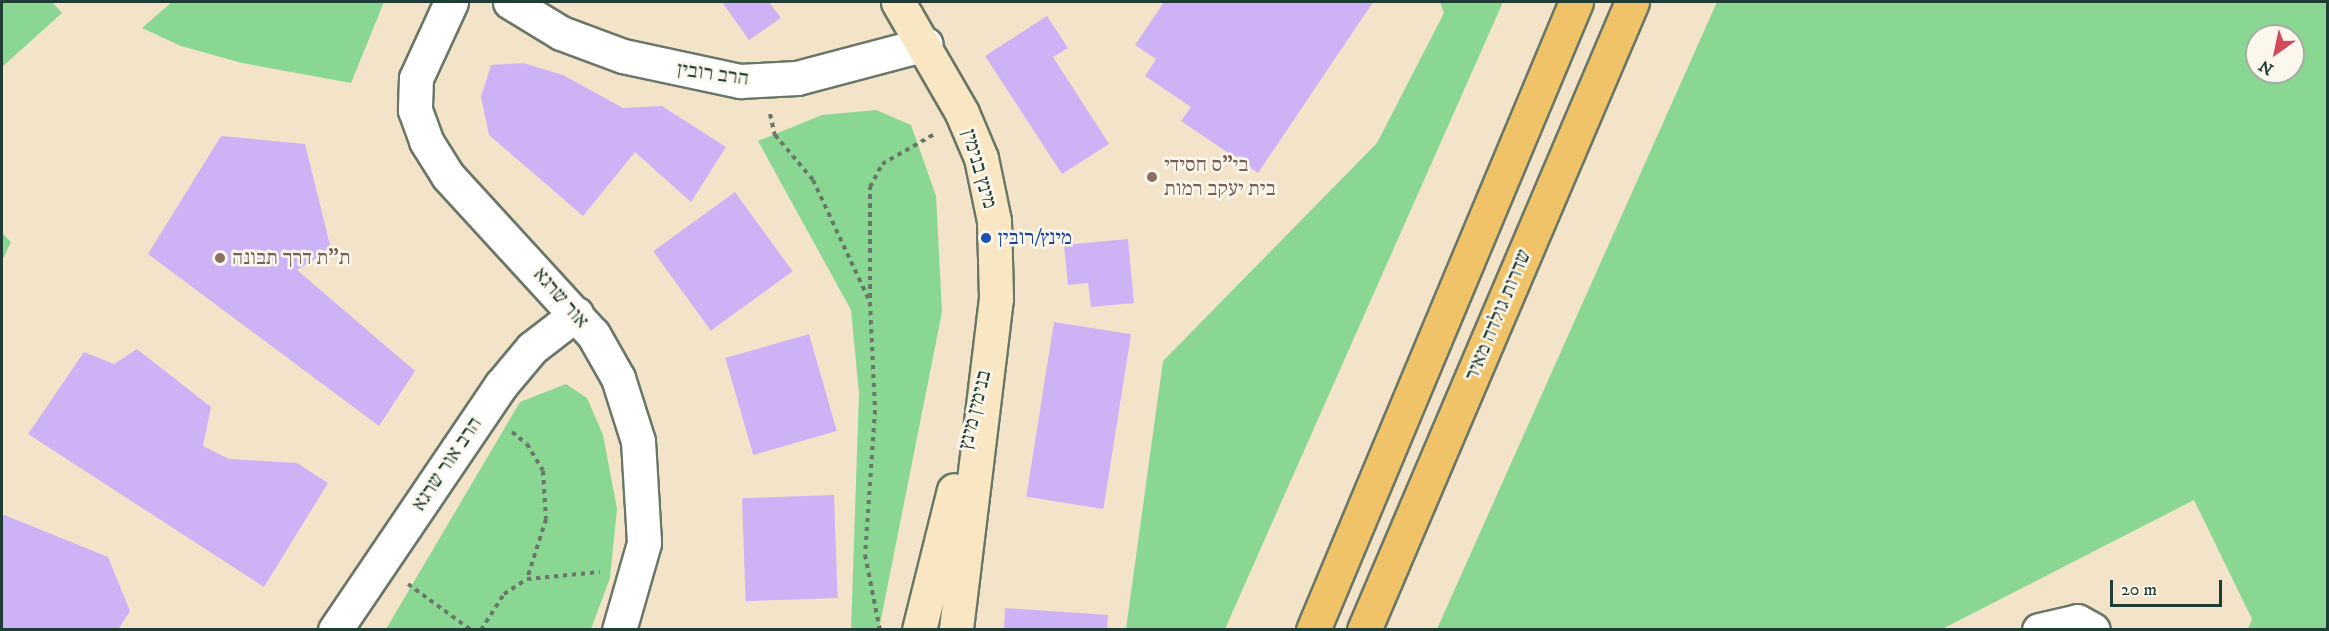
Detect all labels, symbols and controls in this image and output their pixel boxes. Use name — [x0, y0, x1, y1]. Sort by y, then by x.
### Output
north arrow — [2245, 24, 2305, 84]
text: N — [2255, 55, 2277, 79]
street label: הרב רובין — [675, 56, 751, 92]
street label: מינץ בנימין — [956, 127, 1002, 211]
place label: בי"ס חסידי בית יעקב רמות — [1164, 152, 1276, 202]
marker: בי"ס חסידי בית יעקב רמות — [1145, 170, 1159, 184]
place label: מינץ/רובין — [998, 225, 1072, 251]
marker: מינץ/רובין — [979, 231, 993, 245]
place label: ת"ת דרך תבונה — [232, 245, 351, 271]
street label: שדרות גולדה מאיר — [1459, 246, 1537, 384]
marker: ת"ת דרך תבונה — [213, 251, 227, 265]
street label: אור שרגא — [528, 263, 594, 333]
street label: בנימין מינץ — [953, 368, 997, 452]
street label: הרב אור שרגא — [406, 412, 488, 516]
scale bar — [2113, 568, 2226, 606]
text: 20 m — [2121, 579, 2157, 601]

